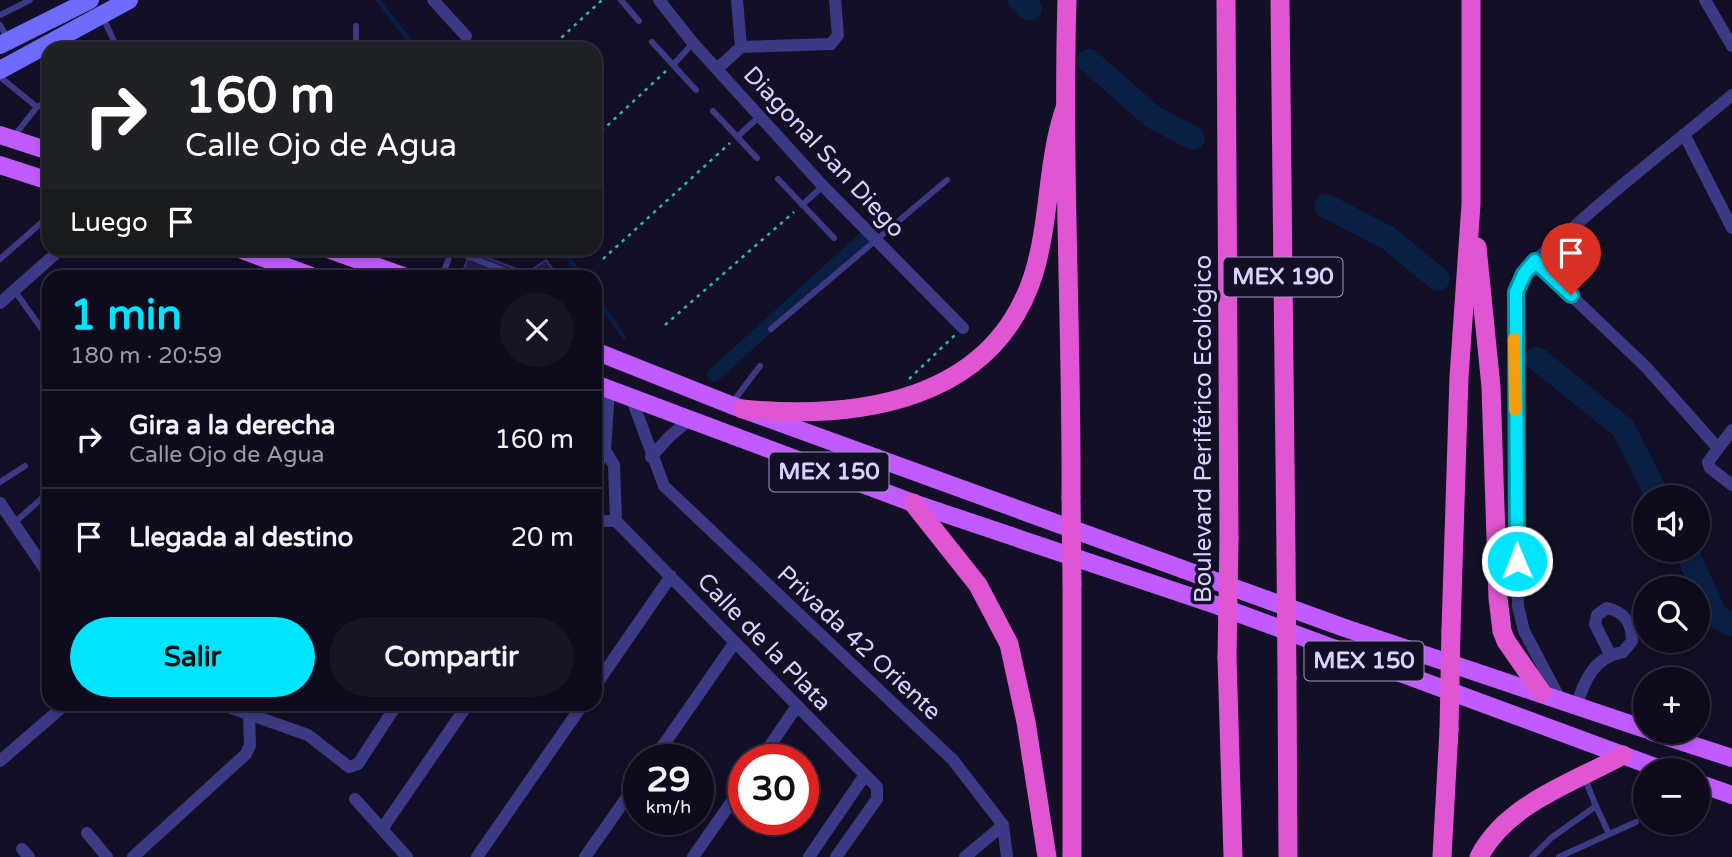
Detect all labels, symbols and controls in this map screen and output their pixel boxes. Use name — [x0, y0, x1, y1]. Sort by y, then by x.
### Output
street label: Diagonal San Diego — [737, 60, 911, 244]
text: 160 m — [185, 67, 335, 126]
icon: right — [70, 70, 161, 161]
text: Calle Ojo de Agua — [185, 127, 457, 165]
icon: arrive — [162, 203, 200, 241]
text: Luego — [70, 207, 148, 238]
pin — [1541, 223, 1601, 295]
icon: arrive — [1552, 234, 1590, 272]
street label: Boulevard Periférico Ecológico — [1189, 255, 1218, 603]
road number: MEX 190 — [1224, 258, 1342, 296]
text: 1 min — [70, 290, 182, 341]
button: close — [500, 293, 574, 367]
text: 180 m · 20:59 — [70, 342, 222, 370]
text: Gira a la derecha — [129, 410, 335, 441]
icon: right — [70, 420, 108, 458]
text: 160 m — [494, 424, 574, 455]
text: Calle Ojo de Agua — [129, 441, 324, 469]
road number: MEX 150 — [770, 452, 888, 492]
map controls — [1633, 485, 1710, 835]
button: sound — [1633, 485, 1710, 562]
icon: arrive — [70, 518, 108, 556]
text: Llegada al destino — [129, 522, 353, 553]
text: 20 m — [511, 522, 574, 553]
position arrow — [1480, 524, 1554, 598]
street label: Privada 42 Oriente — [771, 560, 947, 726]
street label: Calle de la Plata — [691, 567, 837, 717]
button: search — [1633, 576, 1710, 653]
button: Salir — [70, 617, 315, 697]
button: Compartir — [329, 617, 574, 697]
road number: MEX 150 — [1304, 642, 1424, 680]
button: + — [1633, 667, 1710, 744]
speed limit sign: 30 — [728, 744, 819, 835]
button: − — [1633, 758, 1710, 835]
text: 29 — [647, 759, 690, 801]
text: km/h — [646, 796, 691, 818]

